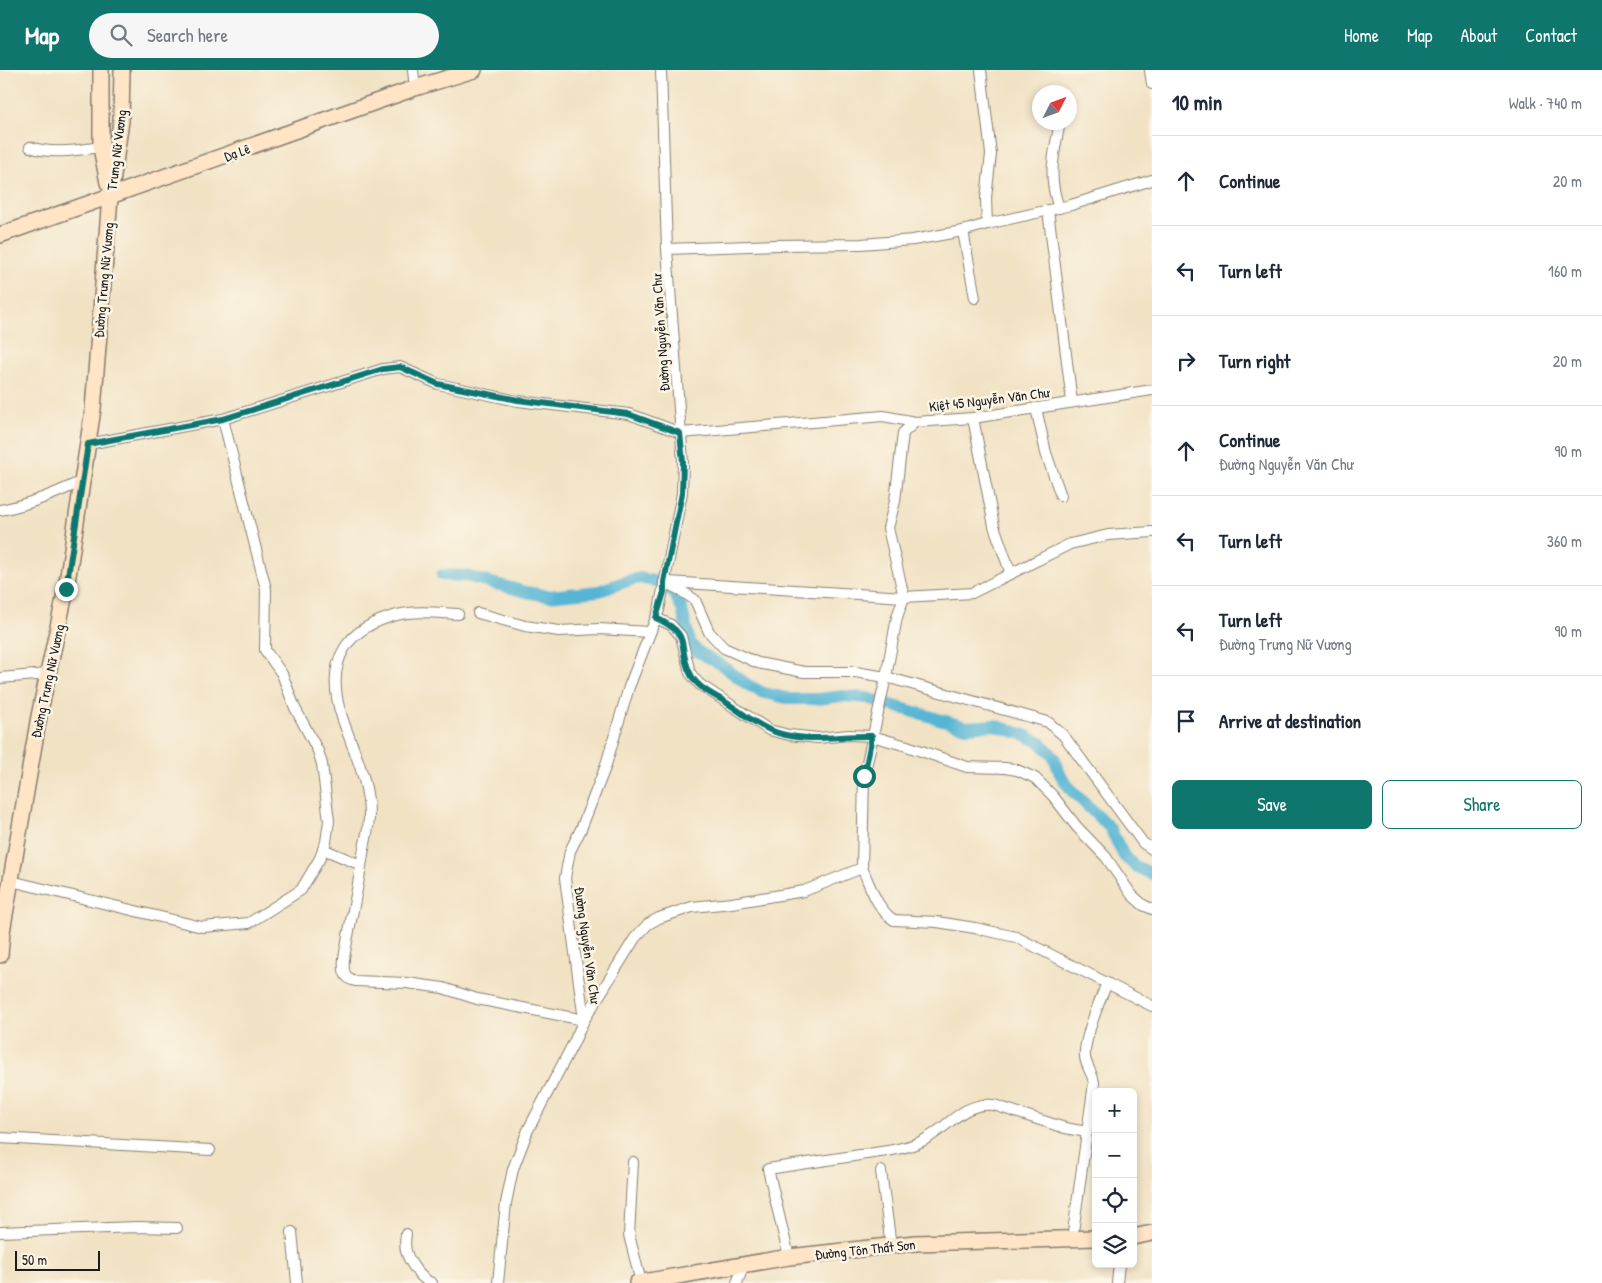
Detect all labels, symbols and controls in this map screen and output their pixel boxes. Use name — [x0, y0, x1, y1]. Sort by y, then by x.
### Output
search box — [89, 13, 439, 58]
text: Map — [25, 19, 59, 51]
icon: search — [107, 21, 135, 49]
text: Search here — [147, 22, 228, 48]
text: Home — [1344, 23, 1379, 48]
text: Map — [1407, 23, 1432, 48]
text: About — [1460, 23, 1497, 48]
text: Contact — [1525, 23, 1577, 48]
north arrow — [1032, 85, 1077, 130]
text: 10 min — [1172, 88, 1222, 117]
text: Walk · 740 m — [1509, 92, 1582, 114]
street label: Trưng Nữ Vương — [102, 109, 131, 192]
street label: Dạ Lê — [221, 138, 253, 165]
icon: ahead — [1172, 167, 1200, 195]
text: Continue — [1219, 168, 1280, 194]
text: 20 m — [1553, 170, 1582, 192]
street label: Đường Trưng Nữ Vương — [88, 221, 119, 339]
icon: left — [1172, 257, 1200, 285]
text: Turn left — [1219, 258, 1282, 284]
text: 160 m — [1548, 260, 1582, 282]
street label: Đường Nguyễn Văn Chư — [646, 272, 675, 392]
icon: right — [1172, 347, 1200, 375]
text: Turn right — [1219, 348, 1290, 374]
text: 20 m — [1553, 350, 1582, 372]
street label: Kiệt 45 Nguyễn Văn Chư — [928, 382, 1052, 417]
text: Continue — [1219, 427, 1280, 453]
icon: ahead — [1172, 437, 1200, 465]
text: 90 m — [1554, 440, 1582, 462]
text: Đường Nguyễn Văn Chư — [1219, 453, 1353, 475]
icon: left — [1172, 527, 1200, 555]
text: Turn left — [1219, 528, 1282, 554]
text: 360 m — [1547, 530, 1582, 552]
route end — [55, 578, 78, 601]
text: Turn left — [1219, 607, 1282, 633]
icon: left — [1172, 617, 1200, 645]
text: 90 m — [1554, 620, 1582, 642]
street label: Đường Trưng Nữ Vương — [26, 622, 69, 740]
text: Đường Trưng Nữ Vương — [1219, 633, 1352, 655]
icon: arrive — [1172, 707, 1200, 735]
text: Arrive at destination — [1219, 708, 1361, 734]
route start — [853, 765, 876, 788]
button: Save — [1172, 780, 1372, 829]
button: Share — [1382, 780, 1582, 829]
street label: Đường Nguyễn Văn Chư — [569, 886, 606, 1006]
map controls — [1092, 1088, 1137, 1268]
button: + — [1092, 1088, 1137, 1133]
button: − — [1092, 1133, 1137, 1178]
button: locate — [1092, 1178, 1137, 1223]
button: layers — [1092, 1223, 1137, 1268]
street label: Đường Tôn Thất Sơn — [814, 1234, 916, 1265]
scale bar — [15, 1248, 100, 1271]
text: 50 m — [22, 1250, 47, 1269]

